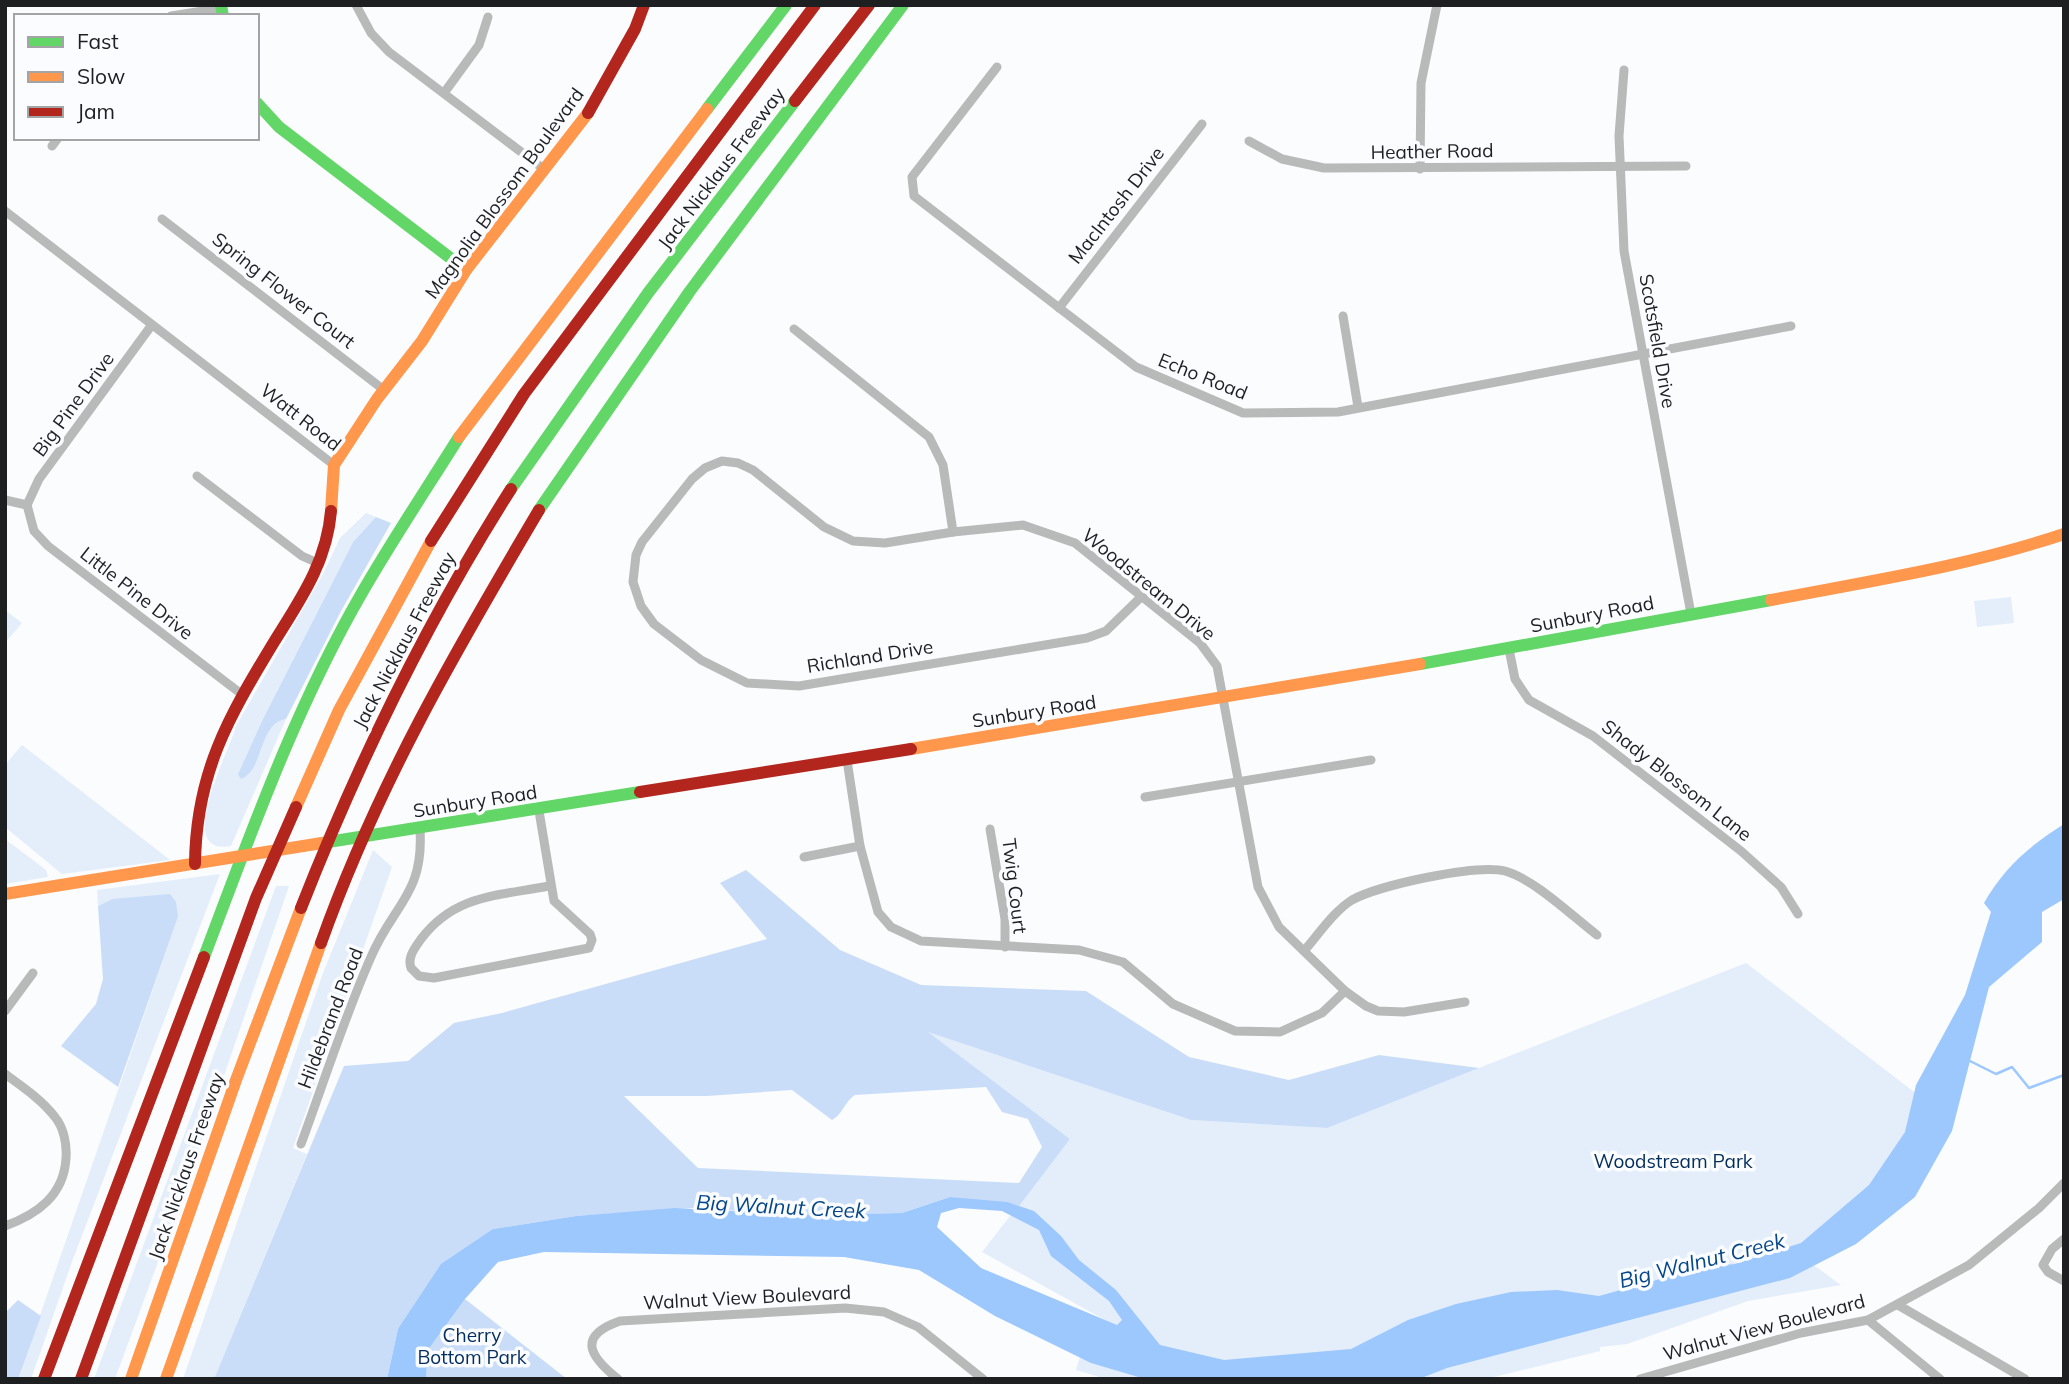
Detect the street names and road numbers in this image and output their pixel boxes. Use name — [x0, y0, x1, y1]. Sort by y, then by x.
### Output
street label: Jack Nicklaus Freeway — [652, 82, 790, 254]
street label: Magnolia Blossom Boulevard — [419, 83, 589, 303]
street label: Heather Road — [1370, 138, 1494, 164]
street label: MacIntosh Drive — [1063, 142, 1169, 268]
street label: Spring Flower Court — [208, 227, 361, 354]
street label: Scotsfield Drive — [1634, 272, 1682, 410]
street label: Big Pine Drive — [27, 347, 119, 461]
street label: Echo Road — [1155, 347, 1251, 405]
street label: Watt Road — [256, 378, 346, 456]
street label: Woodstream Drive — [1077, 523, 1221, 645]
street label: Little Pine Drive — [76, 541, 198, 645]
street label: Jack Nicklaus Freeway — [347, 548, 461, 732]
street label: Sunbury Road — [1528, 590, 1656, 638]
street label: Richland Drive — [805, 634, 935, 678]
street label: Sunbury Road — [970, 689, 1098, 733]
street label: Shady Blossom Lane — [1597, 714, 1757, 846]
street label: Sunbury Road — [411, 779, 539, 823]
street label: Twig Court — [997, 837, 1033, 935]
street label: Hildebrand Road — [292, 944, 368, 1092]
street label: Jack Nicklaus Freeway — [143, 1069, 229, 1263]
street label: Walnut View Boulevard — [642, 1280, 852, 1314]
street label: Walnut View Boulevard — [1660, 1288, 1868, 1366]

